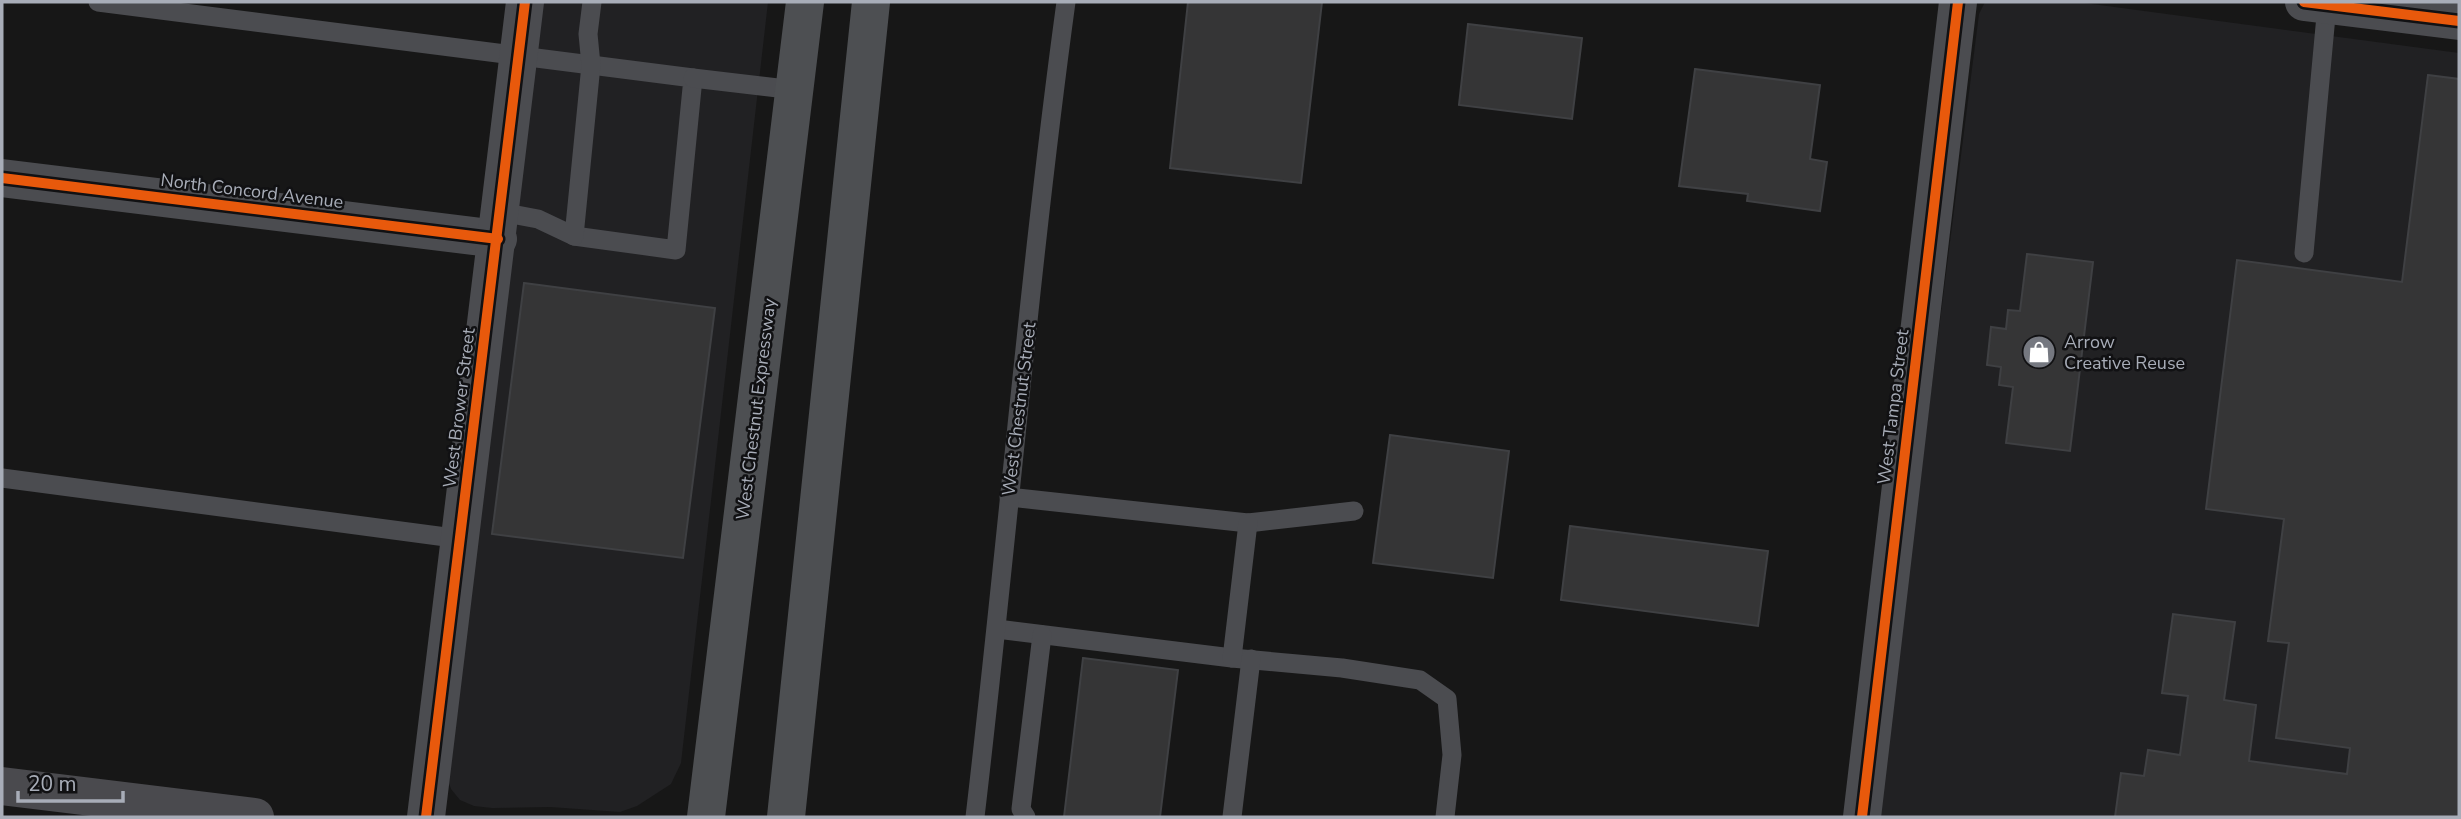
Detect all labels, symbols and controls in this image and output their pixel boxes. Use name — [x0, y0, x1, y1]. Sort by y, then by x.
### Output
street label: North Concord Avenue — [159, 168, 345, 214]
street label: West Chestnut Expressway — [731, 296, 782, 521]
street label: West Chestnut Street — [996, 320, 1042, 497]
street label: West Brower Street — [437, 326, 481, 489]
street label: West Tampa Street — [1872, 327, 1915, 486]
place label: Arrow Creative Reuse — [2064, 330, 2185, 375]
shop icon: Arrow Creative Reuse — [2020, 333, 2058, 371]
scale bar — [18, 760, 122, 804]
text: 20 m — [28, 770, 77, 798]

